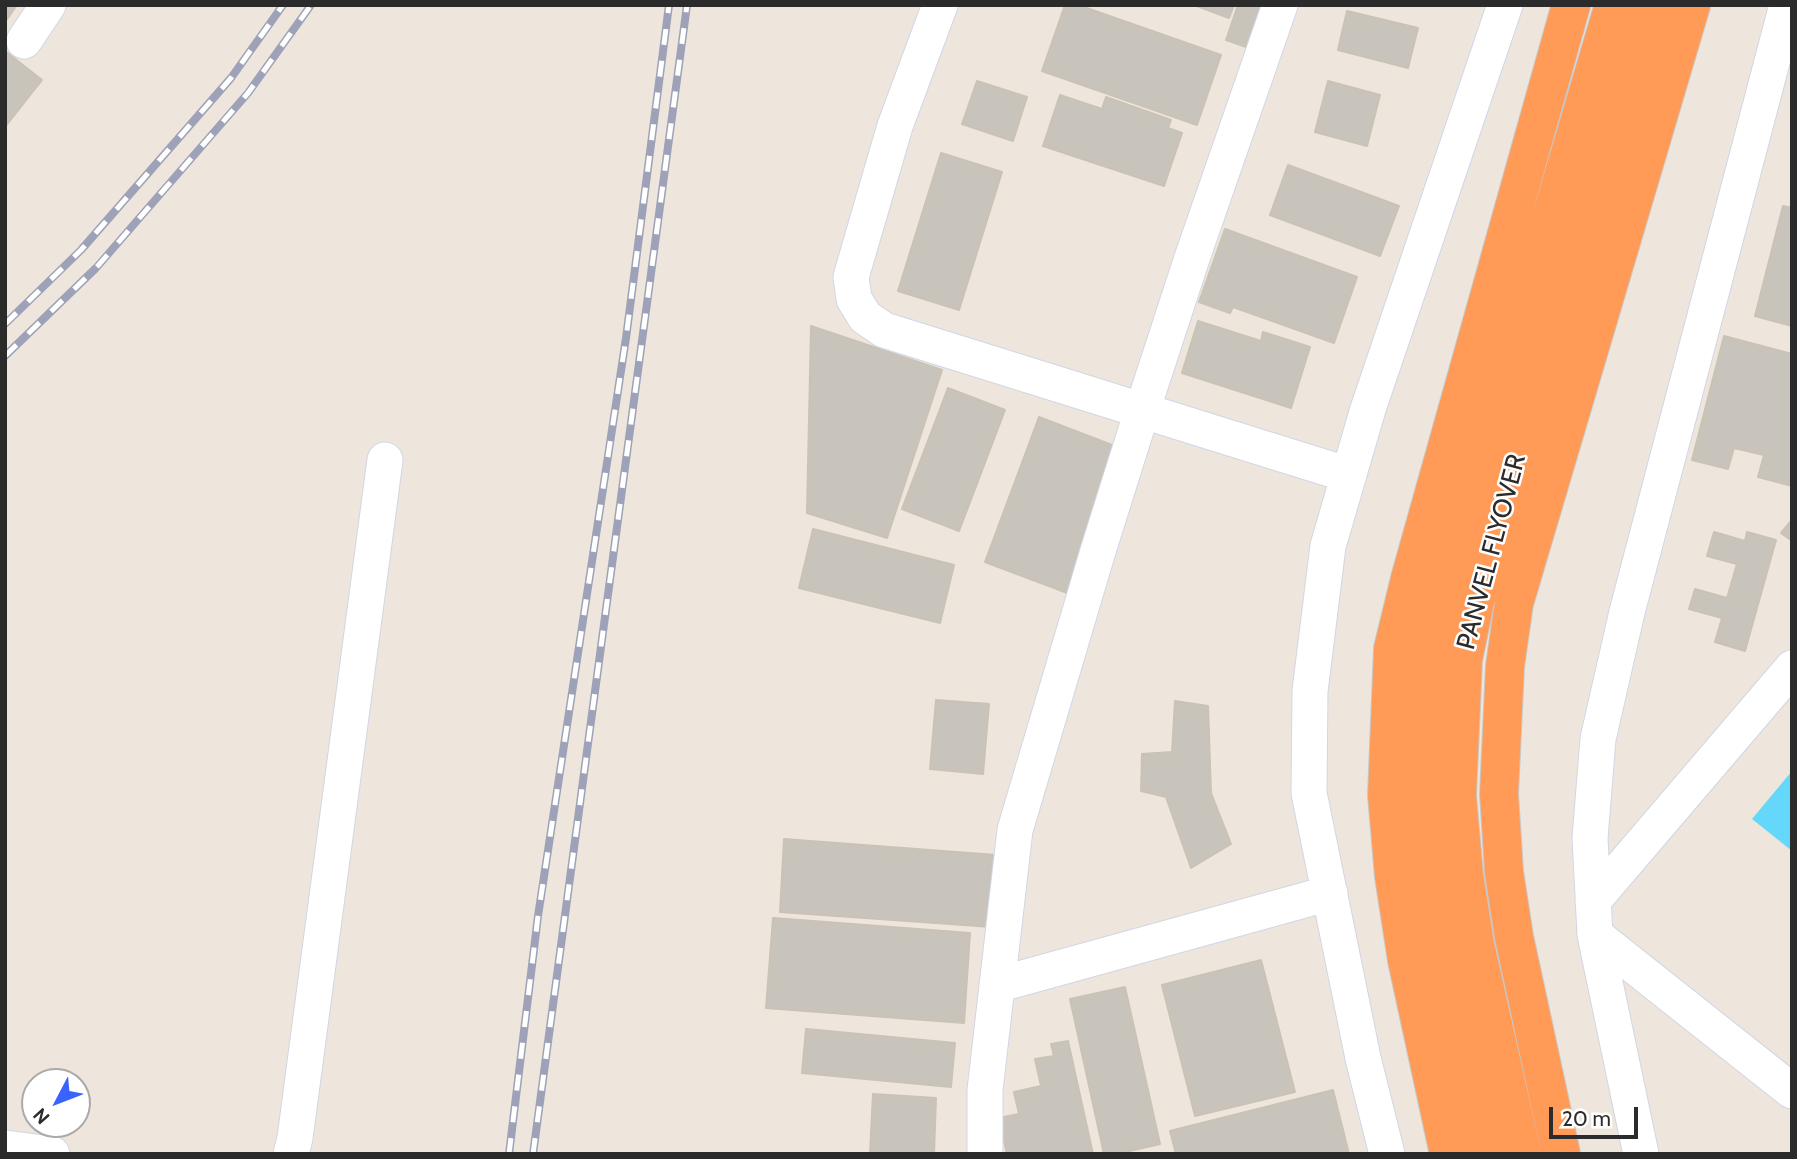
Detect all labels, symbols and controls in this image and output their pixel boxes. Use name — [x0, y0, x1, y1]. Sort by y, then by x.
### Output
street label: PANVEL FLYOVER — [1451, 451, 1533, 653]
north arrow — [21, 1068, 91, 1138]
scale bar — [1552, 1092, 1641, 1136]
text: N — [28, 1103, 55, 1129]
text: 20 m — [1562, 1106, 1611, 1131]

